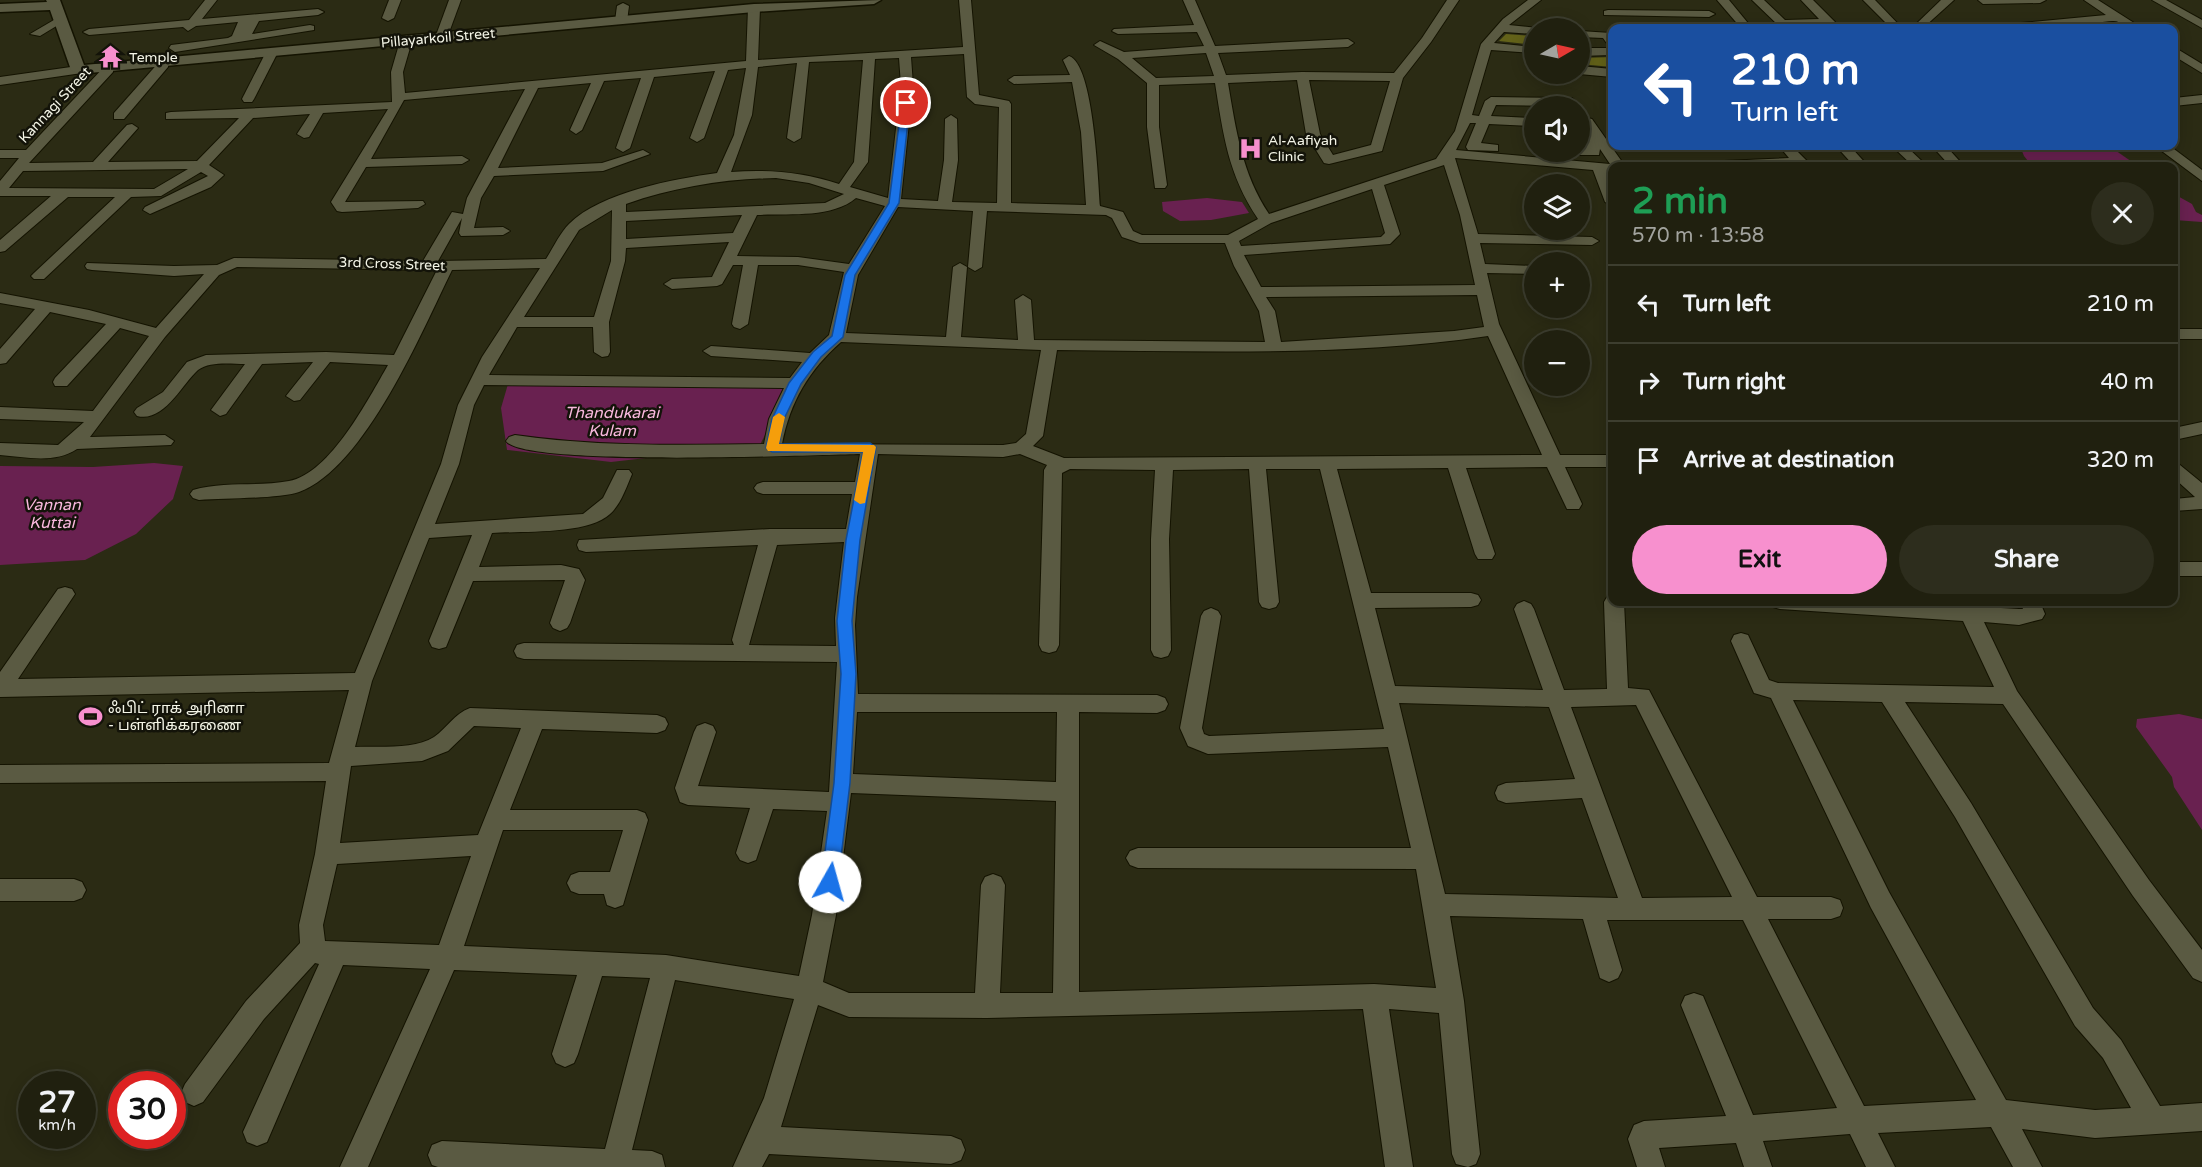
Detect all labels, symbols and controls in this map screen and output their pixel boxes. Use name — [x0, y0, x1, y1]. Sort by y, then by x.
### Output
north arrow — [1524, 18, 1590, 84]
map controls — [1524, 18, 1590, 396]
street label: Pillayarkoil Street — [380, 24, 497, 51]
temple icon: Temple — [98, 44, 124, 70]
text: 210 m — [1731, 45, 1860, 96]
icon: left — [1632, 48, 1710, 126]
place label: Temple — [129, 49, 178, 66]
street label: Kannagi Street — [15, 63, 95, 147]
pin — [880, 77, 931, 128]
icon: arrive — [889, 86, 922, 119]
button: sound — [1524, 96, 1590, 162]
text: Turn left — [1731, 96, 1838, 129]
place label: Al-Aafiyah Clinic — [1268, 132, 1337, 165]
hospital icon: Al-Aafiyah Clinic — [1237, 135, 1263, 161]
button: layers — [1524, 174, 1590, 240]
text: 2 min — [1632, 180, 1728, 223]
button: close — [2091, 182, 2154, 245]
text: 570 m · 13:58 — [1632, 224, 1764, 248]
button: + — [1524, 252, 1590, 318]
street label: 3rd Cross Street — [338, 254, 446, 274]
icon: left — [1632, 288, 1665, 321]
text: Turn left — [1683, 291, 1771, 317]
text: 210 m — [2087, 291, 2154, 317]
button: − — [1524, 330, 1590, 396]
icon: right — [1632, 366, 1665, 399]
text: Turn right — [1683, 369, 1785, 395]
text: 40 m — [2100, 369, 2154, 395]
water label: Thandukarai Kulam — [565, 403, 661, 441]
icon: arrive — [1632, 444, 1665, 477]
text: Arrive at destination — [1683, 447, 1894, 473]
text: 320 m — [2087, 447, 2154, 473]
water label: Vannan Kuttai — [23, 495, 82, 533]
button: Exit — [1632, 525, 1887, 594]
button: Share — [1899, 525, 2154, 594]
place label: ஃபிட் ராக் அரினா - பள்ளிக்கரணை — [108, 699, 245, 734]
sports icon: ஃபிட் ராக் அரினா - பள்ளிக்கரணை — [77, 704, 103, 730]
position arrow — [798, 850, 862, 914]
speed limit sign: 30 — [108, 1071, 186, 1149]
text: 27 — [38, 1084, 76, 1121]
text: km/h — [38, 1116, 76, 1134]

